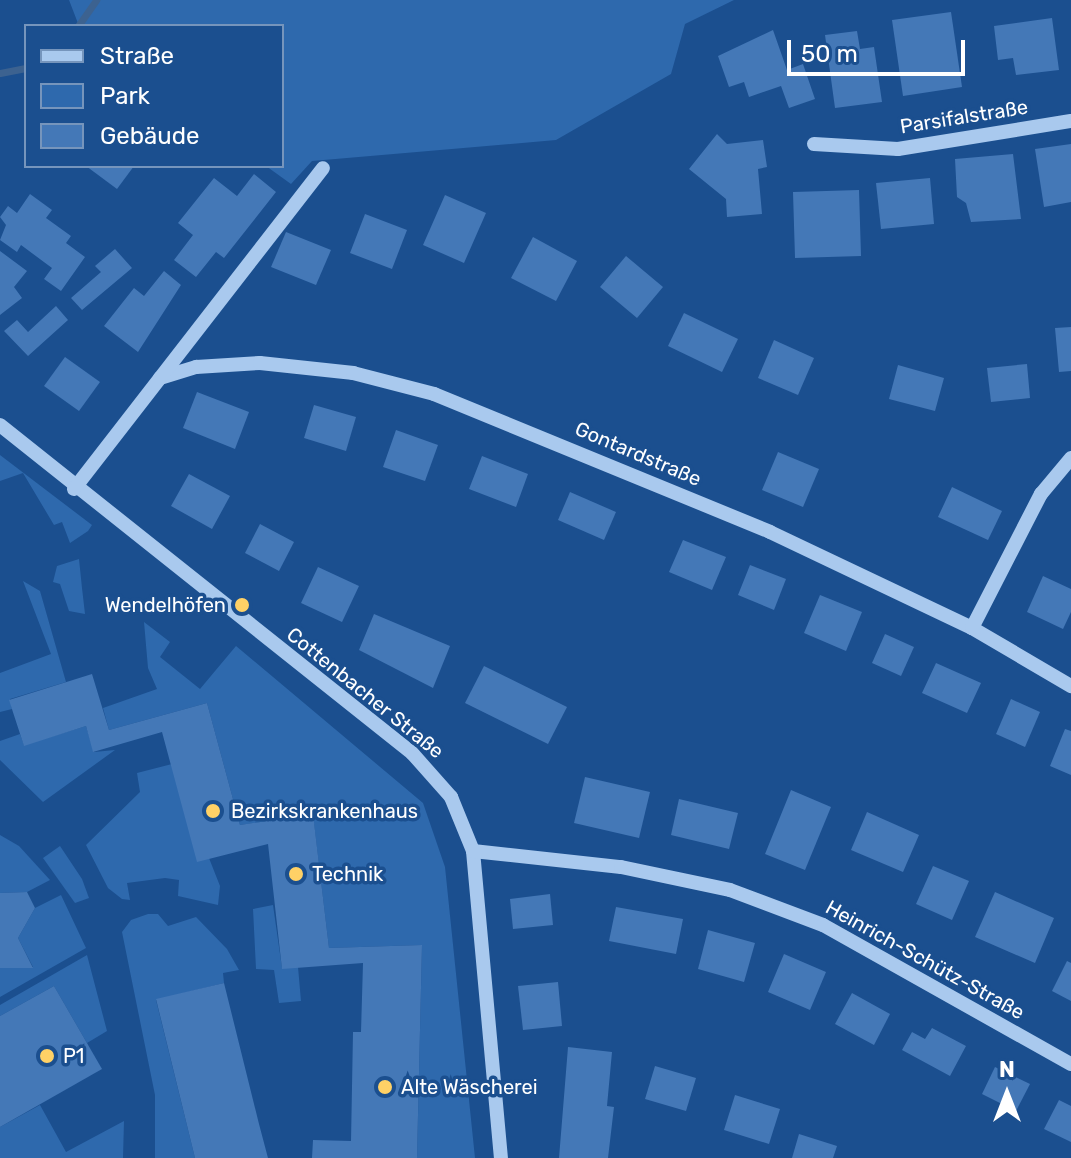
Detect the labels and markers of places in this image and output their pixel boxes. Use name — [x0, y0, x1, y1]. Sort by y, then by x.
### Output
place label: Wendelhöfen — [105, 593, 226, 617]
marker: Wendelhöfen — [233, 596, 251, 614]
place label: Bezirkskrankenhaus — [231, 799, 418, 823]
marker: Bezirkskrankenhaus — [202, 800, 224, 822]
place label: Technik — [312, 862, 383, 886]
marker: Technik — [287, 865, 305, 883]
place label: P1 — [63, 1044, 84, 1068]
marker: P1 — [38, 1047, 56, 1065]
place label: Alte Wäscherei — [401, 1075, 538, 1099]
marker: Alte Wäscherei — [376, 1078, 394, 1096]

